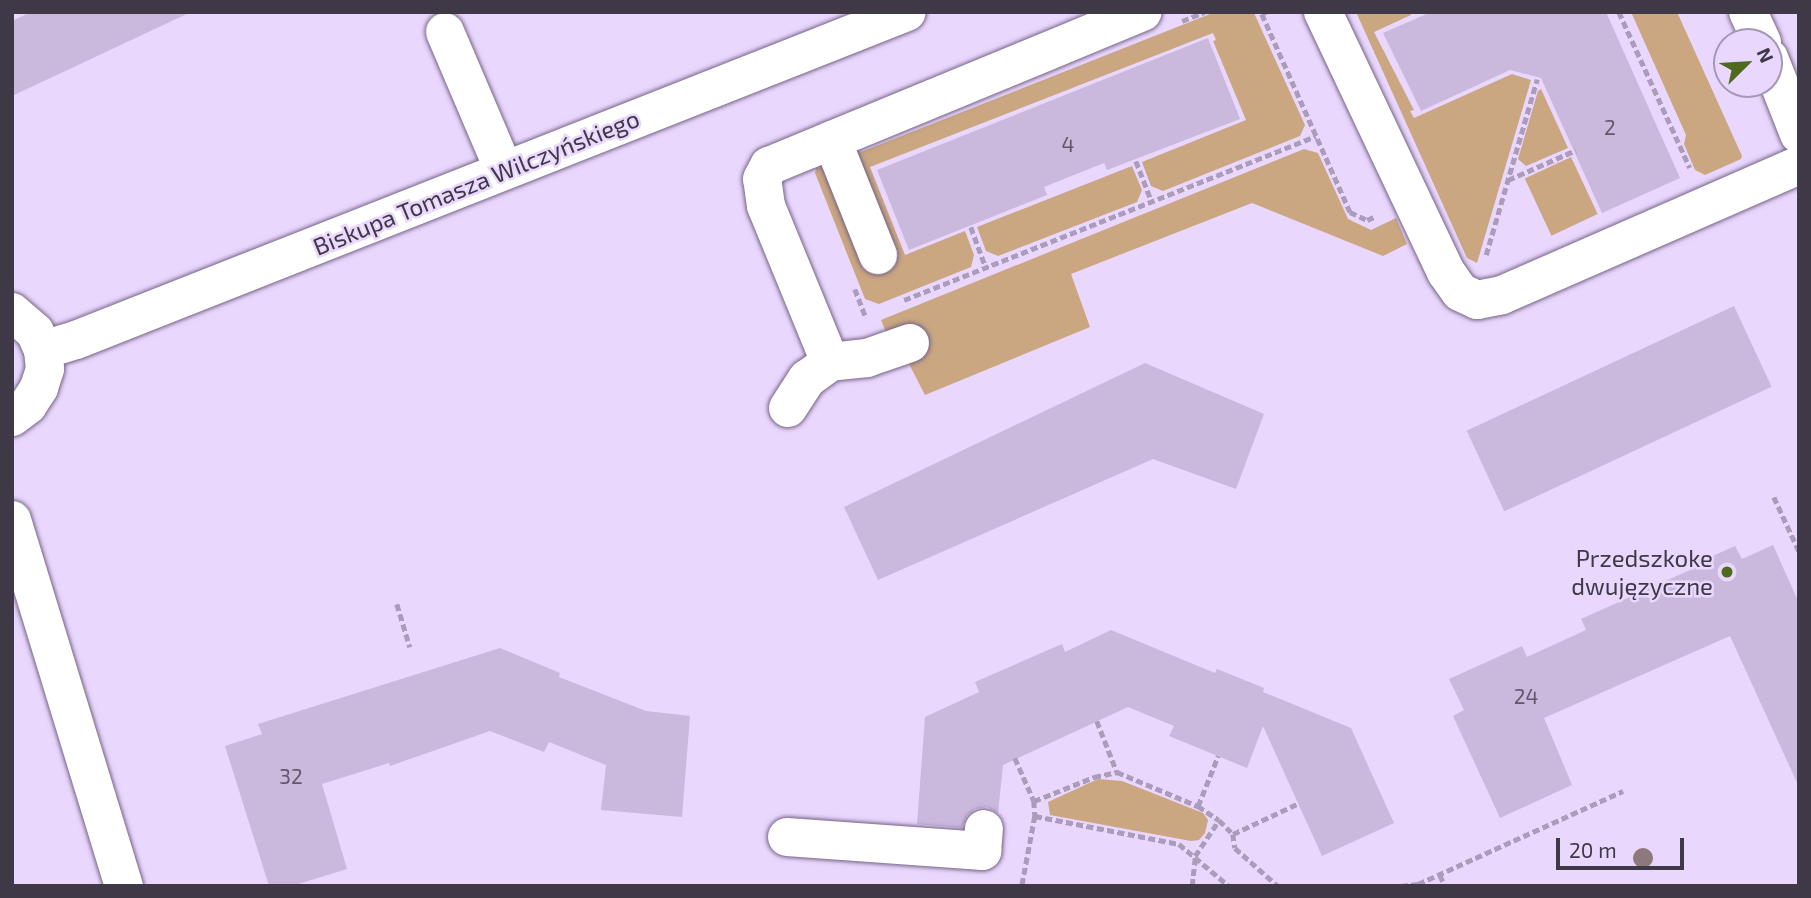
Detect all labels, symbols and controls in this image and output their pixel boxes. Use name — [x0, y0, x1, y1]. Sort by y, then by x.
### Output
north arrow — [1713, 28, 1783, 98]
text: N — [1753, 44, 1779, 66]
street label: Biskupa Tomasza Wilczyńskiego — [308, 103, 644, 261]
house number: 2 — [1604, 114, 1616, 140]
house number: 4 — [1062, 131, 1074, 157]
place label: Przedszkoke dwujęzyczne — [1571, 544, 1713, 600]
marker: Przedszkoke dwujęzyczne — [1719, 564, 1735, 580]
house number: 24 — [1514, 683, 1538, 709]
house number: 32 — [279, 763, 303, 789]
scale bar — [1559, 824, 1687, 868]
text: 20 m — [1569, 837, 1617, 862]

